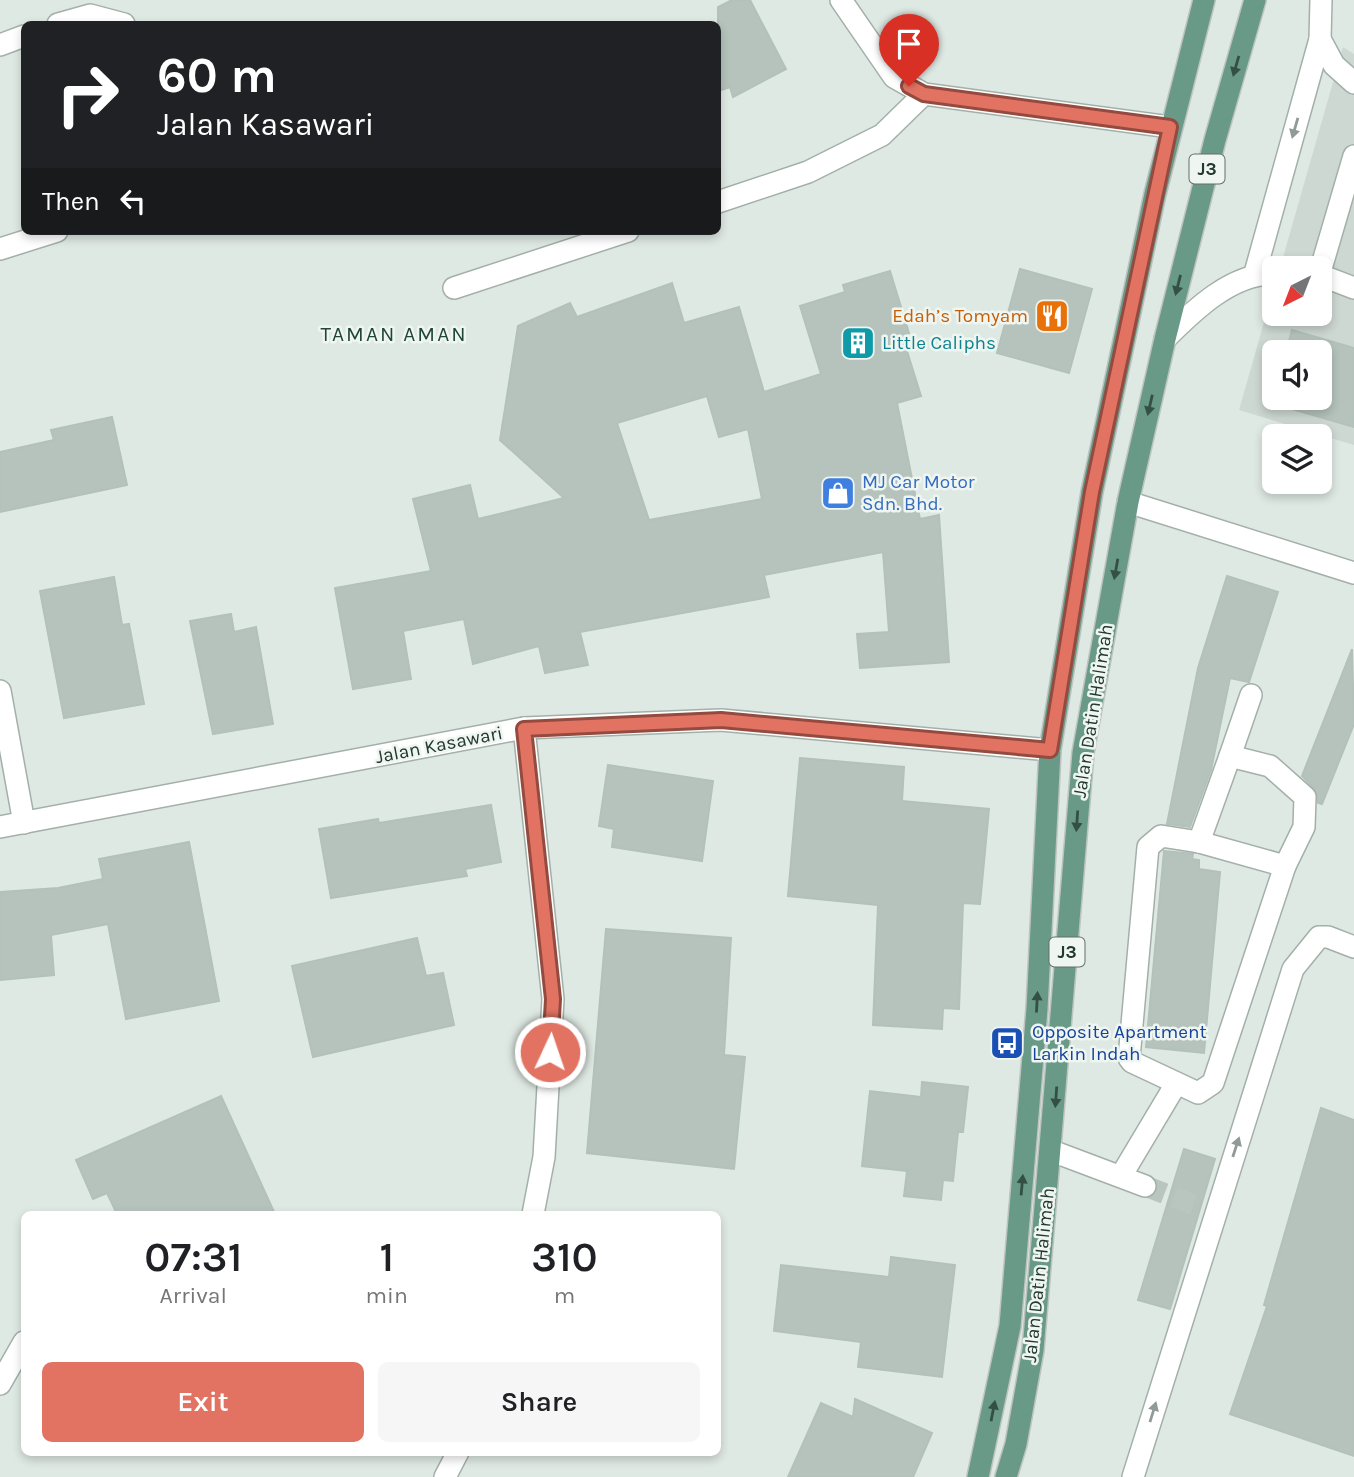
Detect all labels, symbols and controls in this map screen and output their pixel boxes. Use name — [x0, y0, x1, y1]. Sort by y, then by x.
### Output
pin — [879, 14, 939, 86]
icon: arrive — [890, 25, 928, 63]
text: 60 m — [157, 47, 277, 104]
icon: right — [42, 49, 133, 140]
one-way arrow — [1231, 55, 1241, 76]
text: Jalan Kasawari — [157, 106, 374, 143]
one-way arrow — [1289, 117, 1300, 139]
road number: J3 — [1190, 154, 1224, 184]
icon: left — [114, 182, 152, 220]
text: Then — [42, 186, 100, 217]
north arrow — [1262, 256, 1332, 326]
map controls — [1262, 256, 1332, 494]
one-way arrow — [1172, 275, 1183, 297]
restaurant icon: Edah’s Tomyam — [1033, 297, 1071, 335]
place label: Edah’s Tomyam — [892, 305, 1028, 327]
district label: TAMAN AMAN — [320, 322, 468, 346]
building icon: Little Caliphs — [839, 324, 877, 362]
place label: Little Caliphs — [882, 332, 996, 354]
button: sound — [1262, 340, 1332, 410]
one-way arrow — [1144, 394, 1155, 416]
button: layers — [1262, 424, 1332, 494]
place label: MJ Car Motor Sdn. Bhd. — [862, 471, 975, 515]
shop icon: MJ Car Motor Sdn. Bhd. — [819, 474, 857, 512]
one-way arrow — [1110, 558, 1121, 580]
street label: Jalan Datin Halimah — [1068, 623, 1118, 799]
street label: Jalan Kasawari — [374, 722, 504, 768]
one-way arrow — [1072, 810, 1083, 832]
road number: J3 — [1050, 937, 1084, 967]
one-way arrow — [1032, 991, 1043, 1013]
position arrow — [513, 1015, 587, 1089]
place label: Opposite Apartment Larkin Indah — [1032, 1021, 1207, 1065]
bus stop icon: Opposite Apartment Larkin Indah — [988, 1024, 1026, 1062]
one-way arrow — [1050, 1086, 1061, 1108]
one-way arrow — [1231, 1137, 1242, 1158]
one-way arrow — [1017, 1174, 1028, 1196]
street label: Jalan Datin Halimah — [1019, 1187, 1059, 1363]
text: 07:31 — [144, 1232, 242, 1282]
text: 1 — [379, 1232, 394, 1282]
text: 310 — [531, 1232, 598, 1282]
text: Arrival — [160, 1282, 227, 1309]
text: min — [366, 1282, 408, 1309]
text: m — [554, 1282, 575, 1309]
button: Exit — [42, 1362, 364, 1442]
button: Share — [378, 1362, 700, 1442]
one-way arrow — [988, 1400, 999, 1422]
one-way arrow — [1149, 1401, 1159, 1422]

